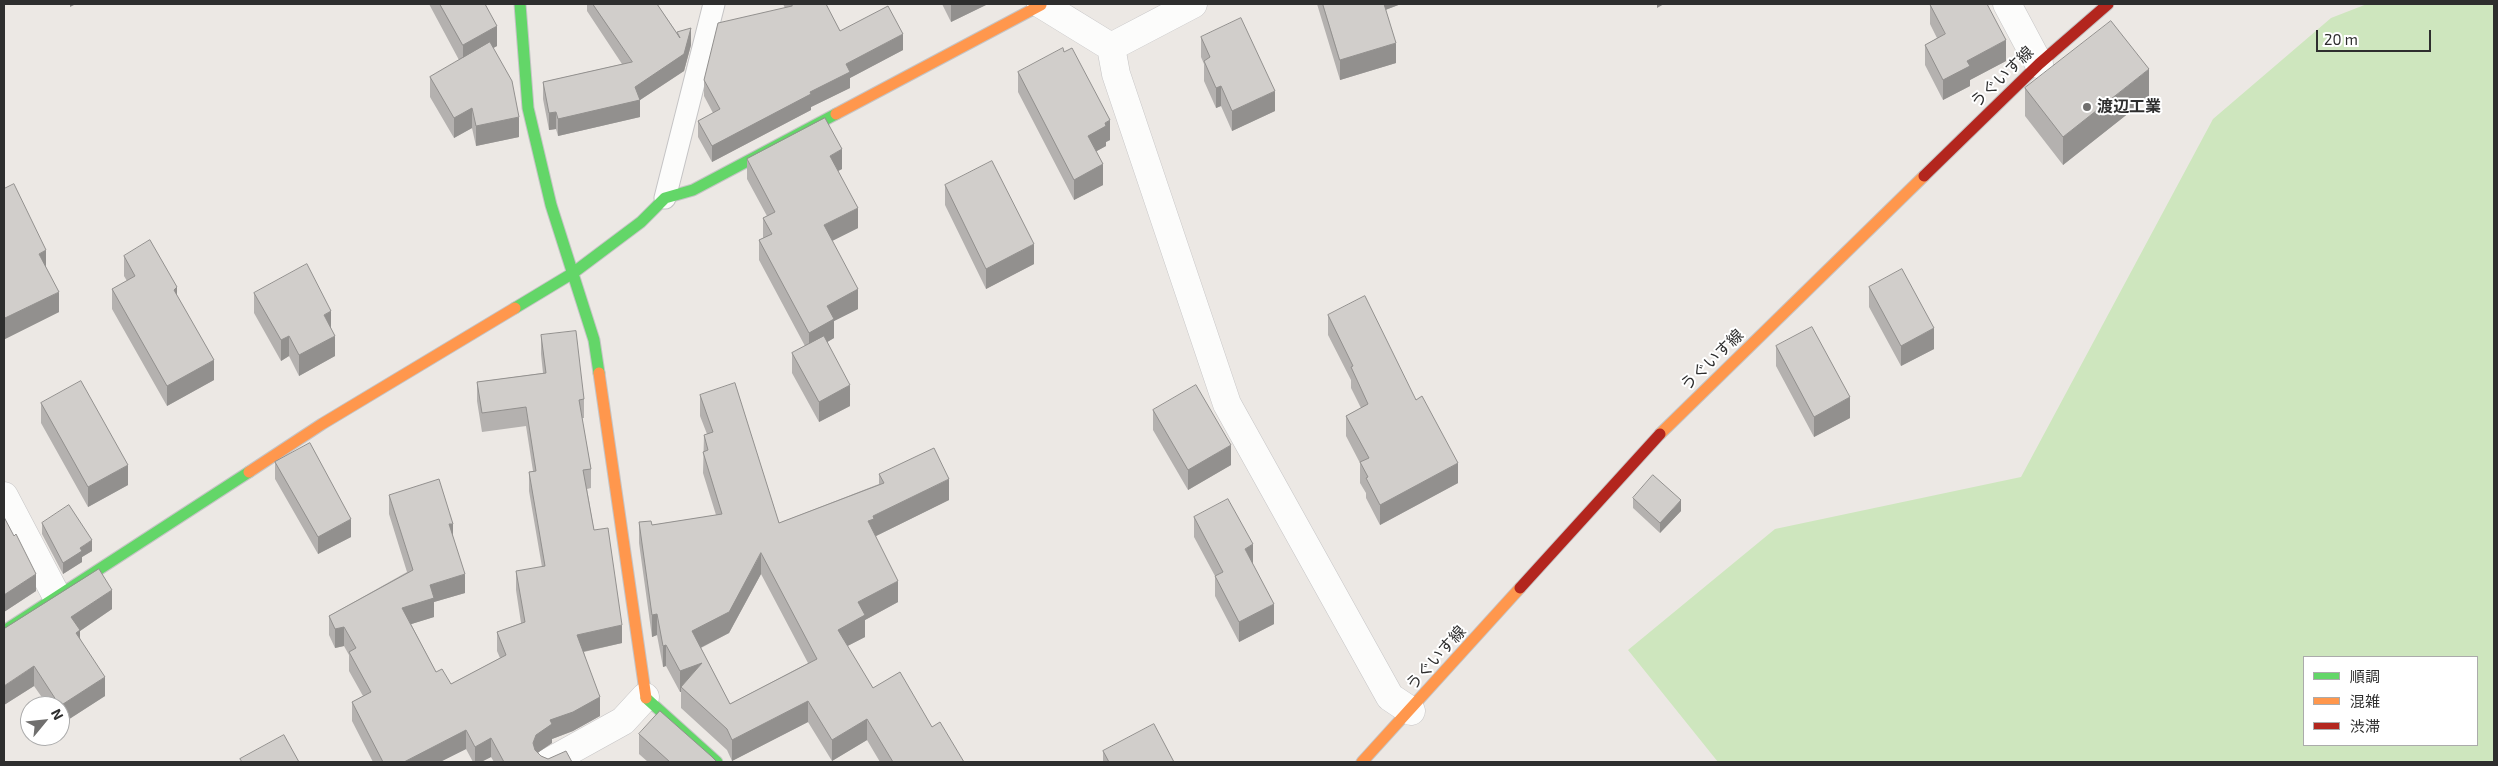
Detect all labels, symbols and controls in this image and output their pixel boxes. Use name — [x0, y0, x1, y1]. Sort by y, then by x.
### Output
scale bar — [2318, 20, 2433, 52]
text: 20 m — [2324, 30, 2358, 48]
street label: うぐいす線 — [1967, 42, 2037, 112]
place label: 渡辺工業 — [2097, 97, 2161, 117]
marker: 渡辺工業 — [2081, 101, 2093, 113]
street label: うぐいす線 — [1677, 325, 1747, 395]
street label: うぐいす線 — [1402, 622, 1470, 694]
legend — [2303, 656, 2478, 746]
text: 順調 — [2350, 667, 2380, 685]
text: 混雑 — [2350, 692, 2380, 710]
north arrow — [20, 696, 70, 746]
text: N — [48, 706, 68, 723]
text: 渋滞 — [2350, 717, 2380, 735]

